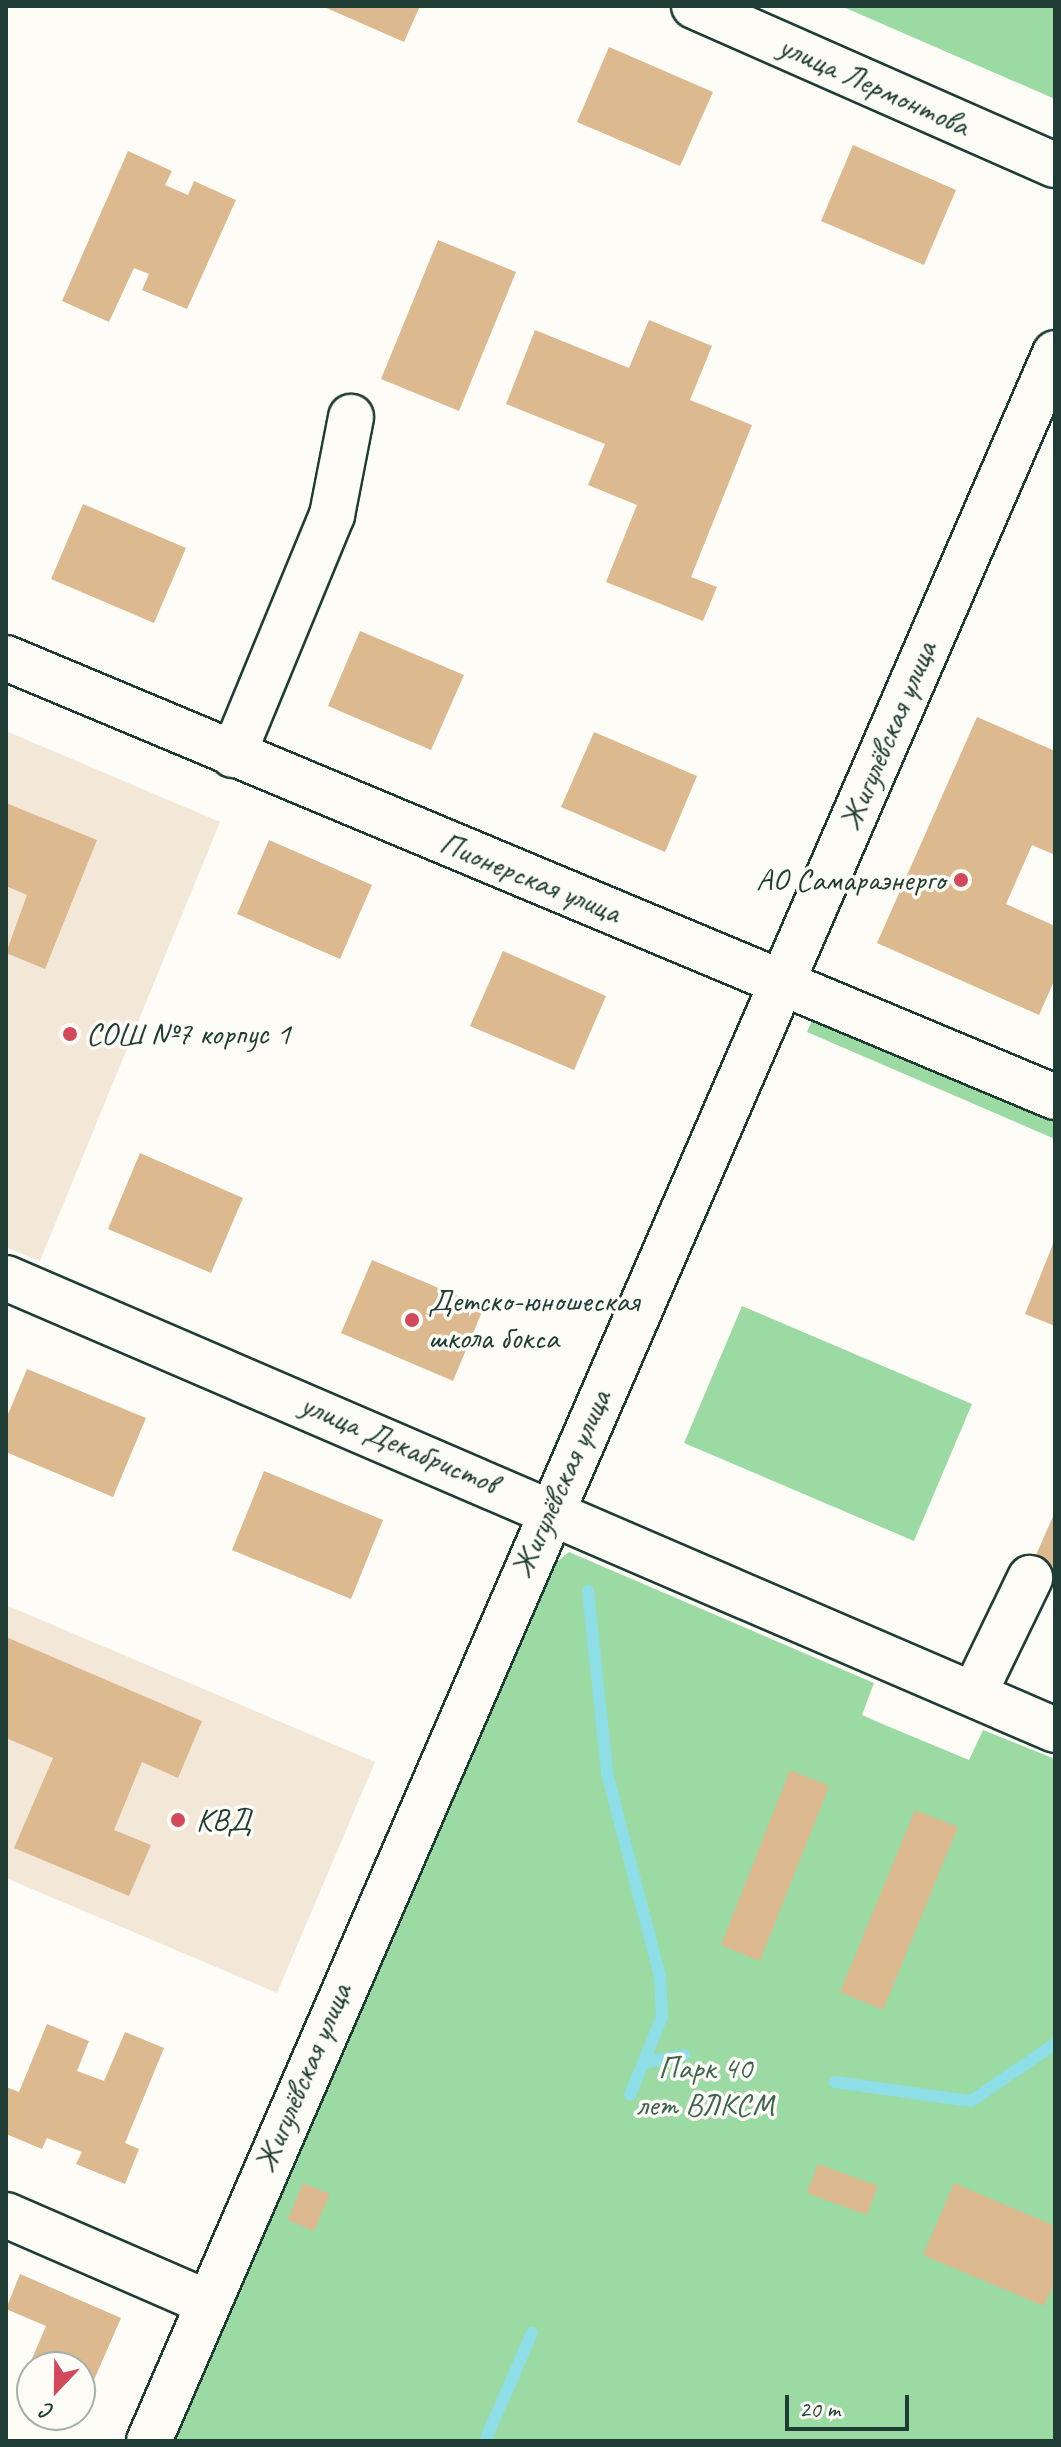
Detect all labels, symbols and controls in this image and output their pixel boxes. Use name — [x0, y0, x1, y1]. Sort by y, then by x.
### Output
street label: улица Лермонтова — [773, 27, 975, 145]
street label: Жигулёвская улица — [831, 635, 945, 837]
street label: Пионерская улица — [432, 824, 628, 932]
place label: АО Самараэнерго — [756, 861, 945, 899]
marker: АО Самараэнерго — [952, 871, 970, 889]
place label: СОШ №7 корпус 1 — [86, 1015, 291, 1053]
marker: СОШ №7 корпус 1 — [61, 1025, 79, 1043]
place label: Детско-юношеская школа бокса — [428, 1283, 639, 1358]
marker: Детско-юношеская школа бокса — [403, 1311, 421, 1329]
street label: Жигулёвская улица — [502, 1383, 620, 1585]
street label: улица Декабристов — [294, 1385, 504, 1503]
place label: КВД — [196, 1801, 251, 1839]
marker: КВД — [167, 1809, 189, 1831]
street label: Жигулёвская улица — [246, 1977, 360, 2179]
park label: Парк 40 лет ВЛКСМ — [636, 2050, 774, 2125]
north arrow — [16, 2351, 96, 2431]
scale bar — [789, 2379, 913, 2429]
text: 20 m — [799, 2394, 840, 2424]
text: С — [38, 2396, 58, 2426]

